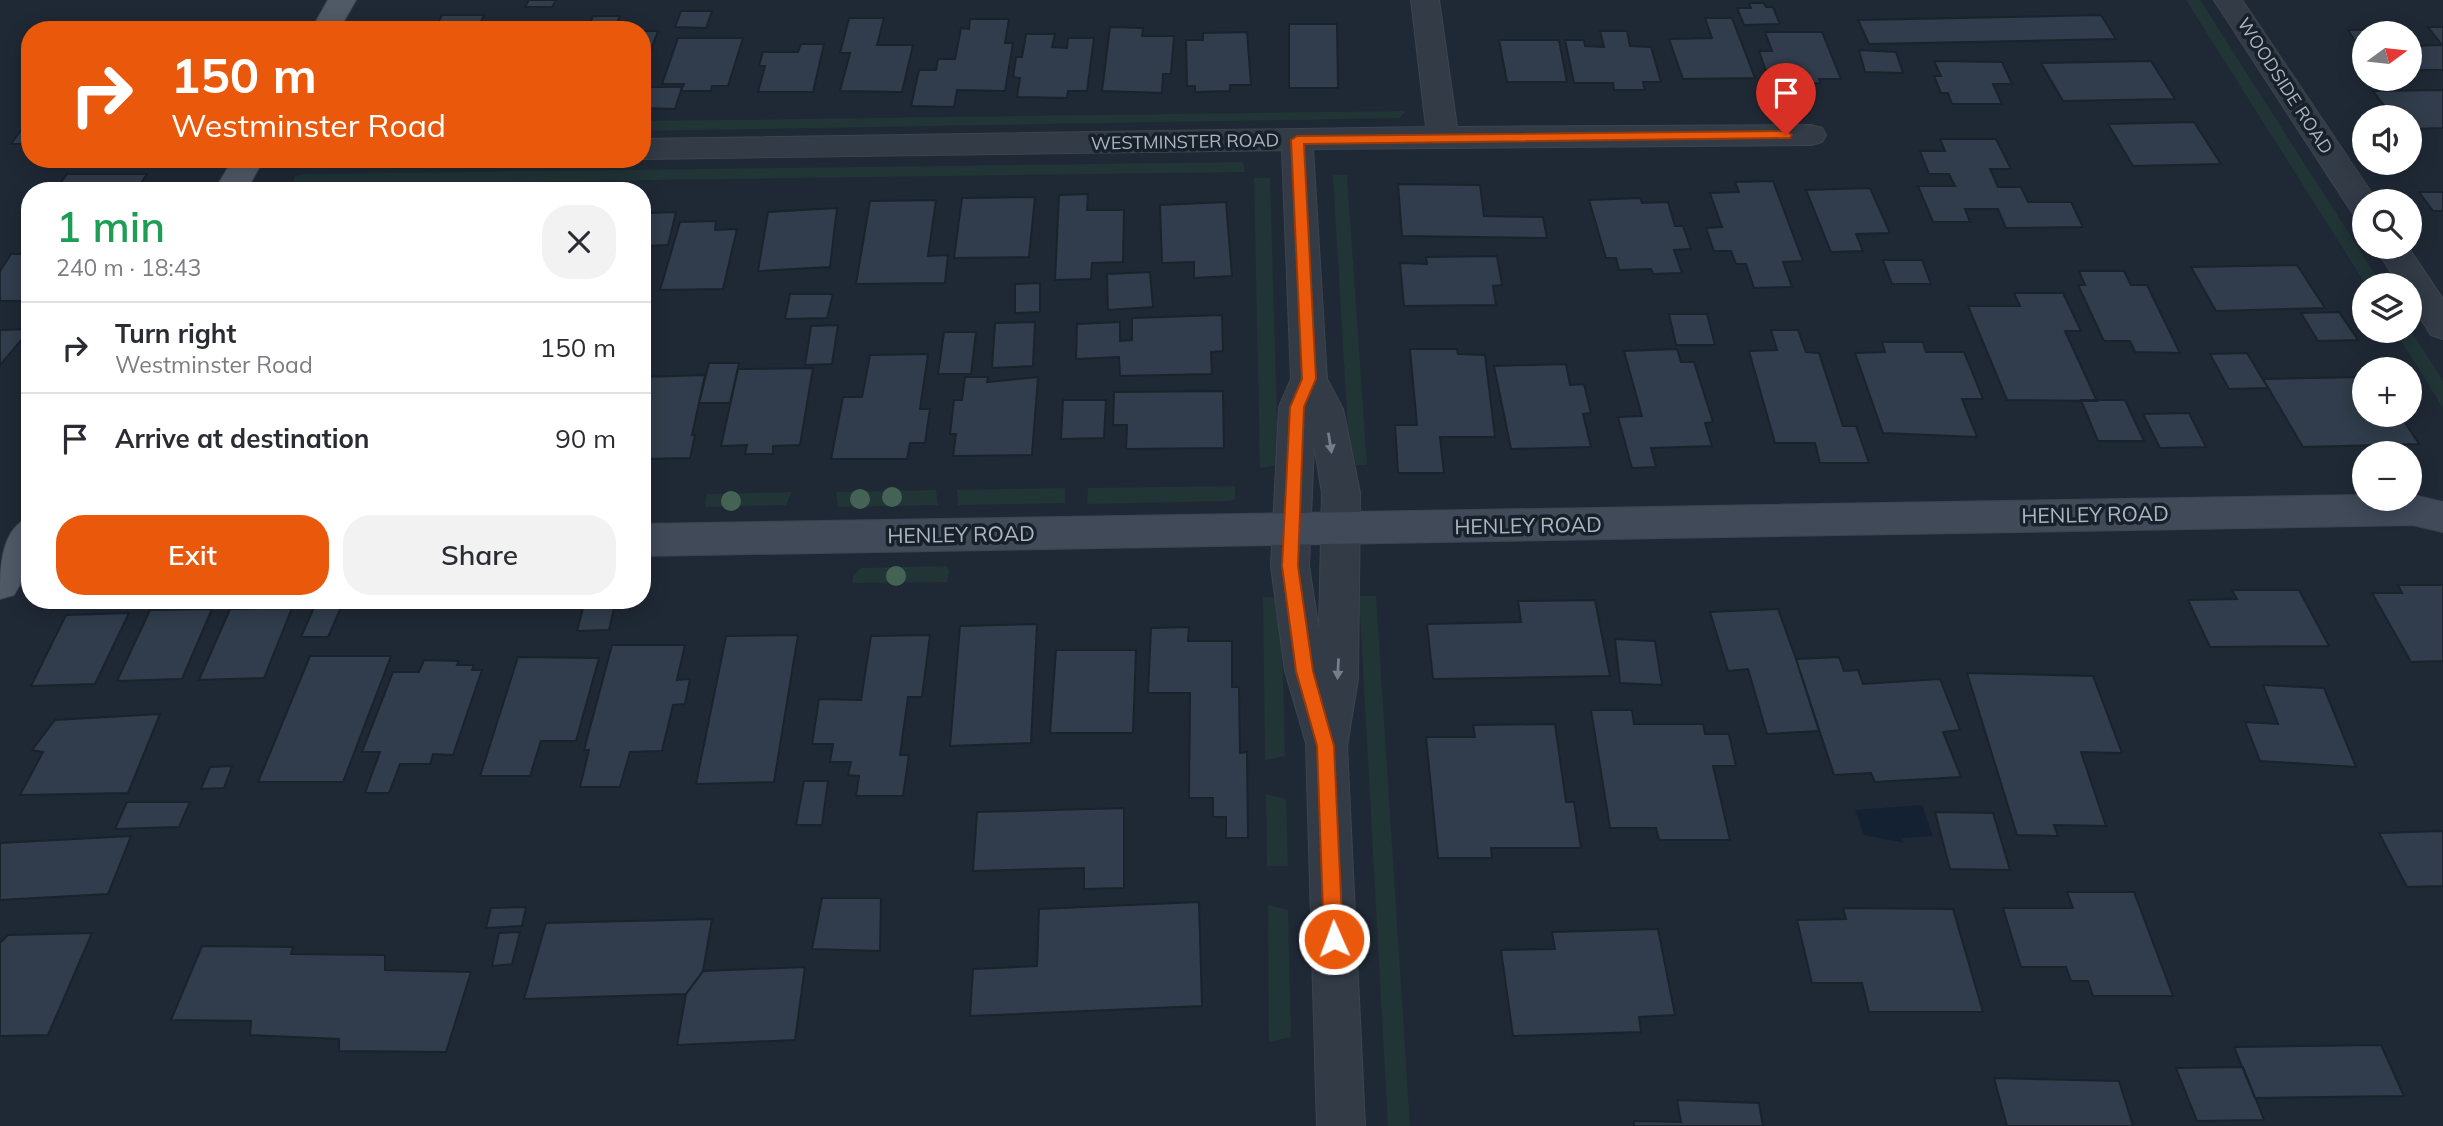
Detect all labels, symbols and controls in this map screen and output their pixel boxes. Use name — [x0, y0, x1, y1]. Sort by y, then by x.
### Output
street label: WOODSIDE ROAD — [2233, 13, 2338, 158]
north arrow — [2352, 21, 2422, 91]
map controls — [2352, 21, 2422, 511]
text: 150 m — [171, 44, 317, 105]
icon: right — [56, 49, 147, 140]
pin — [1756, 63, 1816, 135]
icon: arrive — [1767, 74, 1805, 112]
text: Westminster Road — [171, 105, 446, 145]
button: sound — [2352, 105, 2422, 175]
street label: WESTMINSTER ROAD — [1091, 128, 1279, 155]
button: search — [2352, 189, 2422, 259]
text: 1 min — [56, 200, 165, 253]
button: close — [542, 205, 616, 279]
text: 240 m · 18:43 — [56, 253, 201, 282]
button: layers — [2352, 273, 2422, 343]
text: Turn right — [115, 317, 236, 350]
icon: right — [56, 329, 94, 367]
text: 150 m — [540, 331, 616, 364]
text: Westminster Road — [115, 350, 313, 379]
button: + — [2352, 357, 2422, 427]
icon: arrive — [56, 420, 94, 458]
text: Arrive at destination — [115, 422, 370, 455]
text: 90 m — [555, 422, 616, 455]
one-way arrow — [1325, 432, 1336, 454]
button: − — [2352, 441, 2422, 511]
street label: HENLEY ROAD — [2021, 500, 2169, 528]
street label: HENLEY ROAD — [1454, 511, 1602, 539]
button: Exit — [56, 515, 329, 595]
button: Share — [343, 515, 616, 595]
street label: HENLEY ROAD — [887, 520, 1035, 548]
one-way arrow — [1332, 659, 1343, 681]
position arrow — [1297, 902, 1371, 976]

